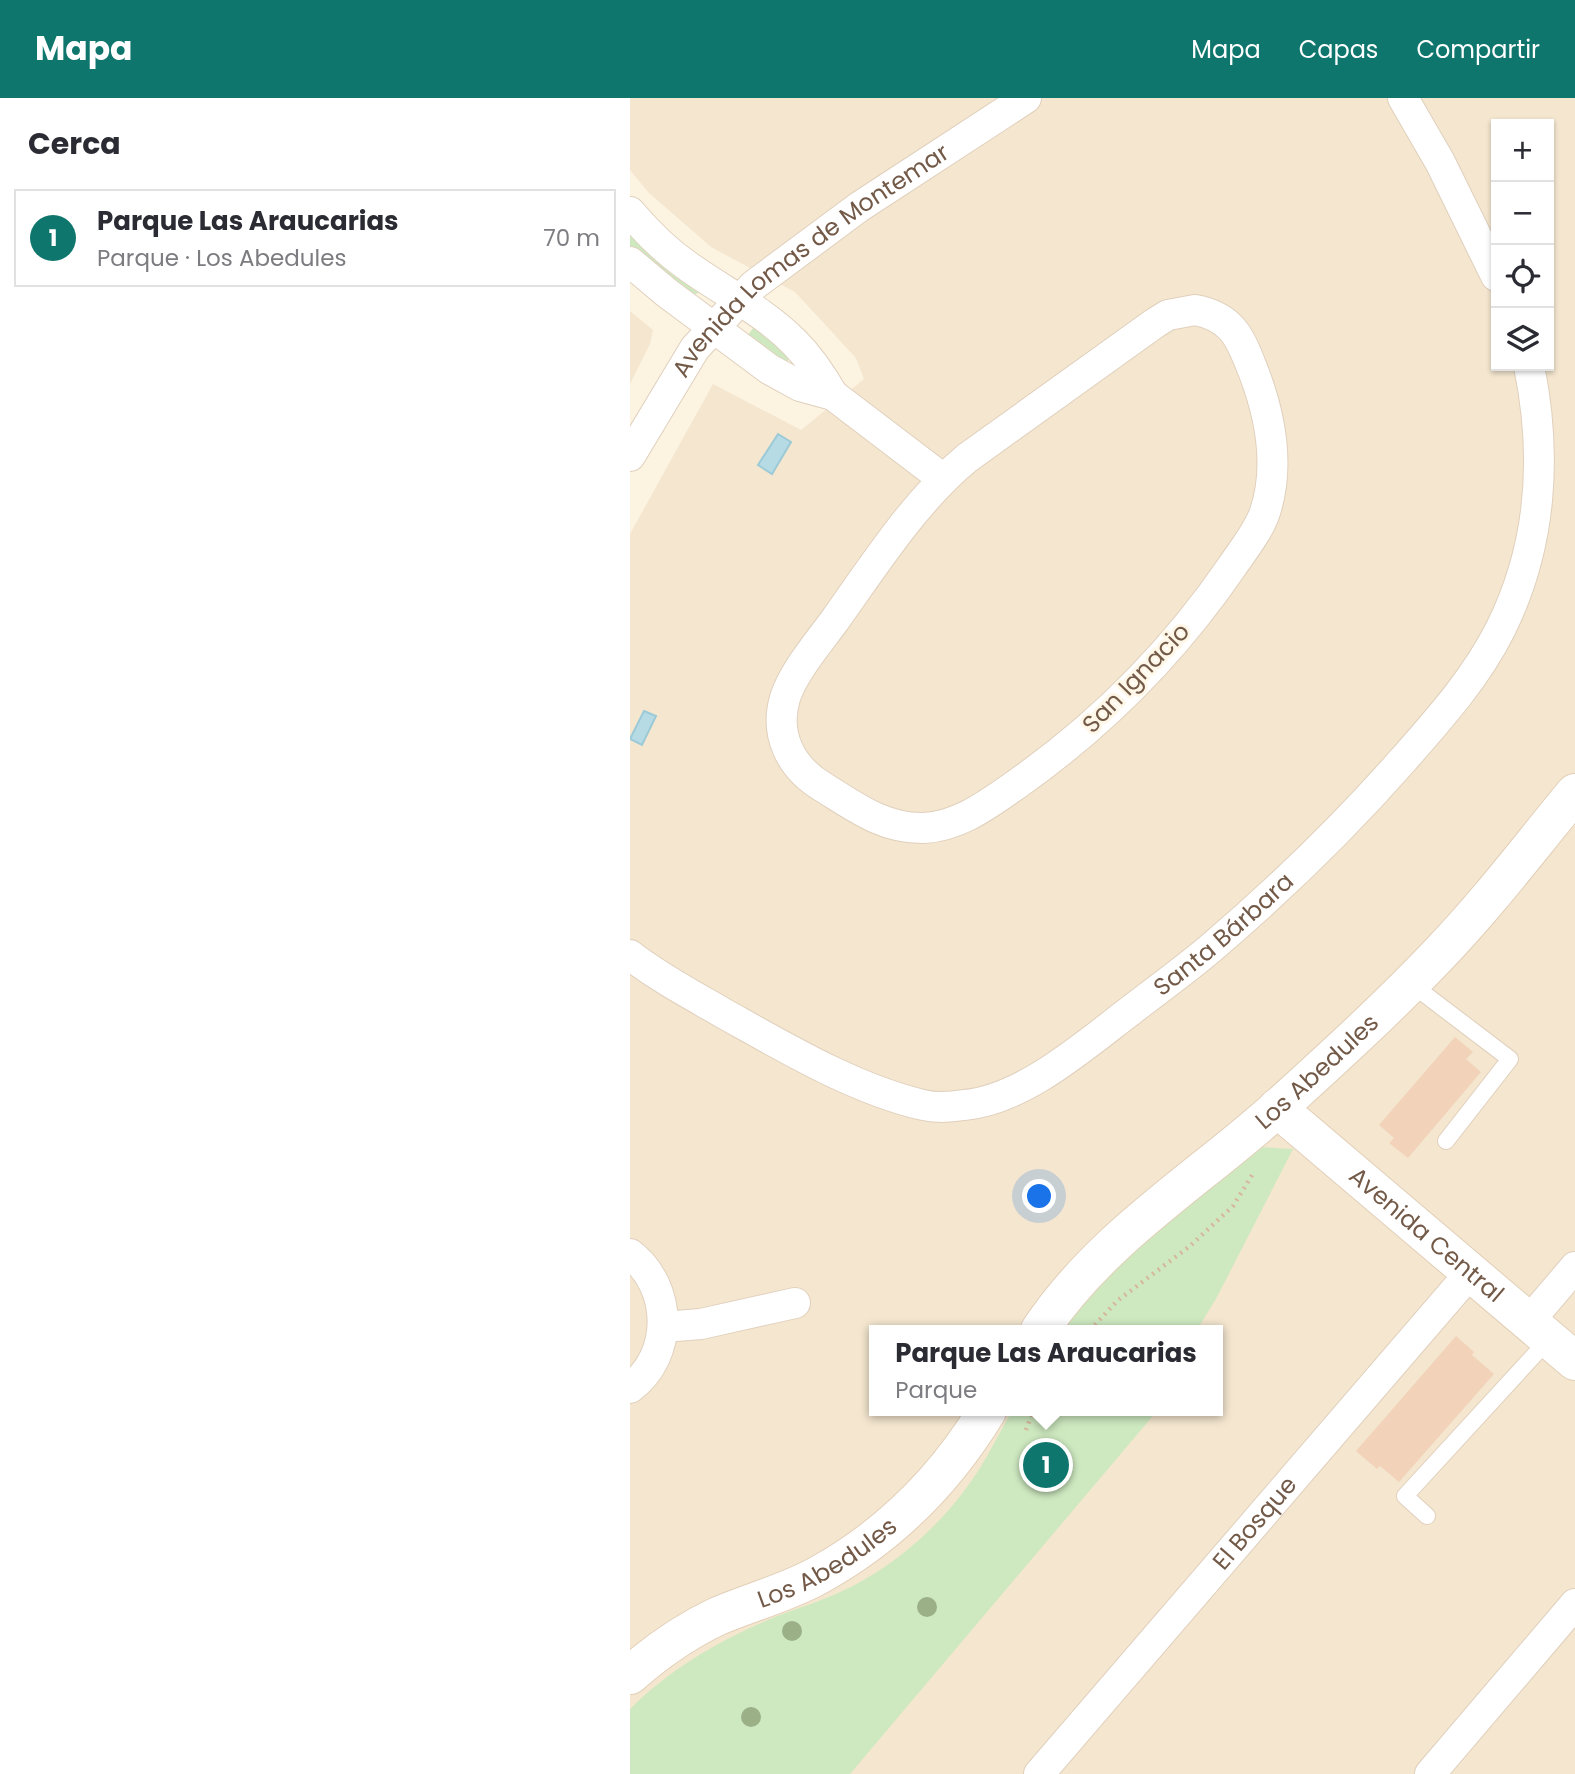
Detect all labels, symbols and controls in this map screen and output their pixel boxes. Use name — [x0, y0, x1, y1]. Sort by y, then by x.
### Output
text: Mapa — [35, 25, 133, 72]
text: Mapa — [1191, 33, 1261, 66]
text: Capas — [1299, 33, 1378, 66]
text: Compartir — [1416, 33, 1540, 66]
map controls — [1491, 119, 1554, 371]
button: + — [1491, 119, 1554, 182]
text: Cerca — [28, 122, 121, 165]
street label: Avenida Lomas de Montemar — [664, 136, 955, 383]
button: − — [1491, 182, 1554, 245]
text: Parque Las Araucarias — [97, 203, 399, 239]
text: 1 — [49, 222, 57, 254]
text: 70 m — [543, 222, 600, 254]
text: Parque · Los Abedules — [97, 242, 346, 274]
button: locate — [1491, 245, 1554, 308]
button: layers — [1491, 308, 1554, 371]
street label: San Ignacio — [1075, 615, 1197, 740]
street label: Santa Bárbara — [1146, 865, 1301, 1003]
street label: Los Abedules — [1248, 1006, 1386, 1137]
street label: Avenida Central — [1342, 1159, 1511, 1310]
your location — [1022, 1179, 1056, 1213]
popup — [869, 1325, 1223, 1416]
text: Parque Las Araucarias — [895, 1335, 1197, 1371]
text: Parque — [895, 1374, 977, 1406]
pin: 1 — [1023, 1439, 1069, 1491]
street label: El Bosque — [1205, 1469, 1304, 1577]
street label: Los Abedules — [753, 1510, 904, 1616]

